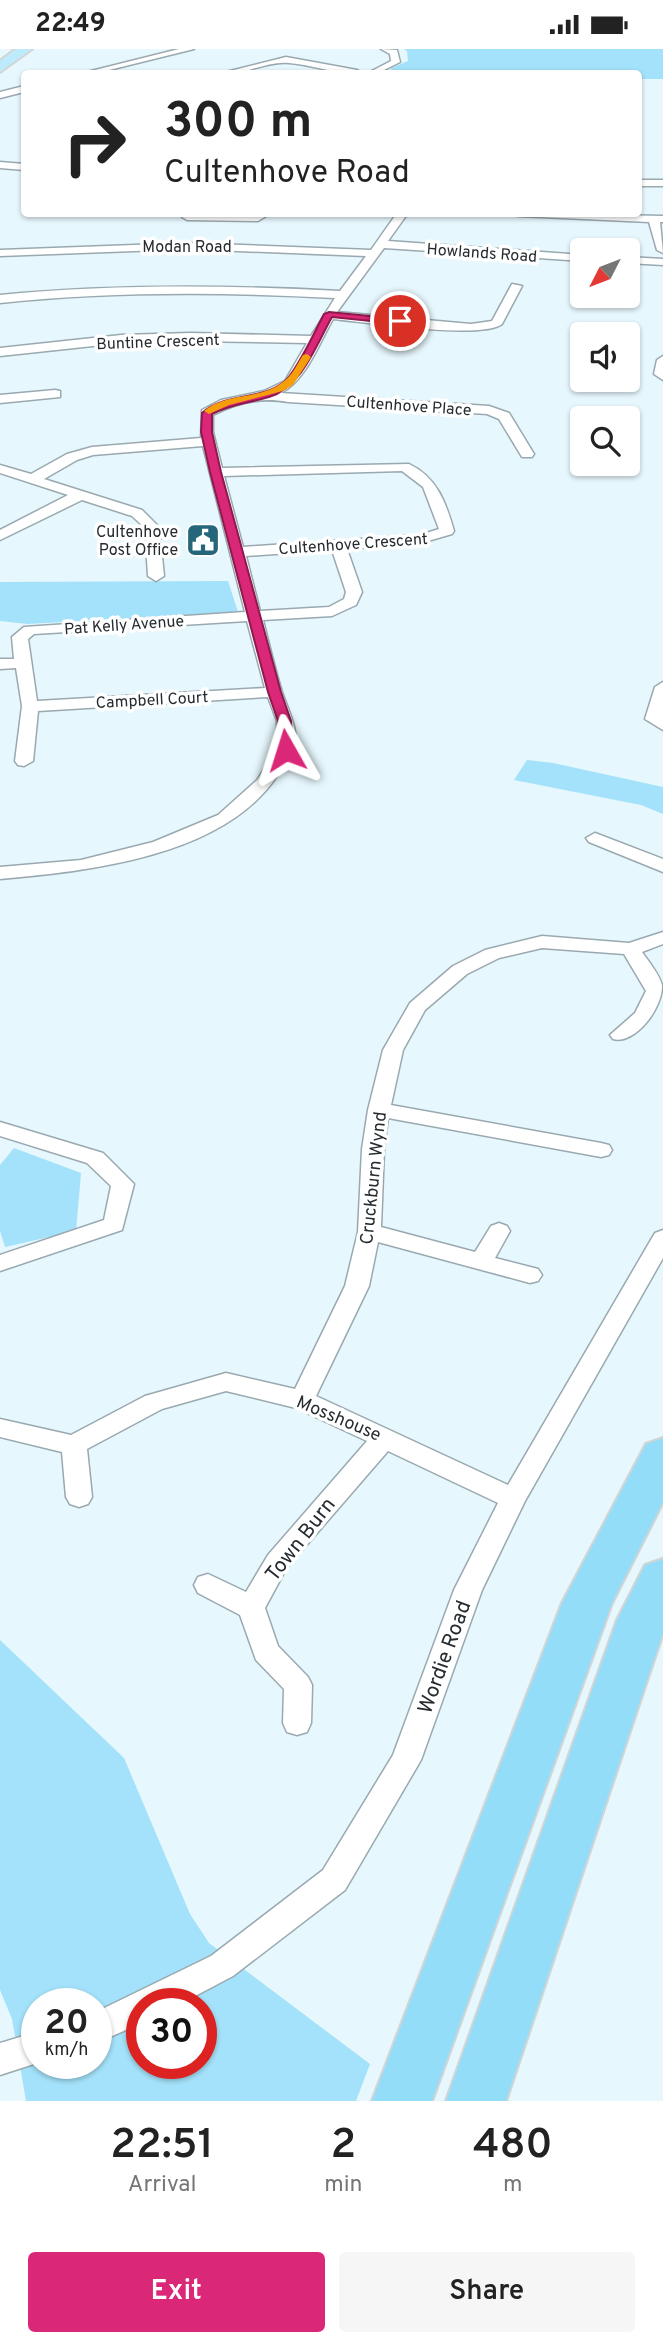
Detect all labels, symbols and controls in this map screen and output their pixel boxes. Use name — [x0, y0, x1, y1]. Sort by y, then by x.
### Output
text: 22:49 — [35, 8, 106, 41]
text: 300 m — [164, 93, 312, 155]
icon: right — [49, 98, 140, 189]
text: Cultenhove Road — [164, 154, 410, 194]
street label: Modan Road — [142, 238, 232, 258]
north arrow — [570, 238, 640, 308]
map controls — [570, 238, 640, 476]
street label: Howlands Road — [426, 240, 538, 268]
pin — [370, 291, 430, 351]
icon: arrive — [381, 302, 419, 340]
button: sound — [570, 322, 640, 392]
street label: Buntine Crescent — [96, 331, 220, 355]
street label: Cultenhove Place — [346, 393, 472, 421]
button: search — [570, 406, 640, 476]
public building icon: Cultenhove Post Office — [184, 521, 222, 559]
place label: Cultenhove Post Office — [96, 523, 178, 561]
street label: Cultenhove Crescent — [278, 530, 428, 560]
street label: Pat Kelly Avenue — [64, 612, 185, 640]
street label: Campbell Court — [95, 688, 209, 714]
position arrow — [249, 713, 323, 787]
street label: Cruckburn Wynd — [356, 1111, 393, 1246]
street label: Mosshouse — [293, 1391, 384, 1448]
street label: Town Burn — [260, 1492, 342, 1587]
street label: Wordie Road — [412, 1597, 478, 1718]
speed limit sign: 30 — [126, 1988, 217, 2079]
text: 20 — [44, 2002, 89, 2046]
text: km/h — [45, 2039, 88, 2062]
text: 22:51 — [110, 2120, 214, 2173]
text: 2 — [331, 2120, 356, 2173]
text: 480 — [473, 2120, 553, 2173]
text: Arrival — [128, 2171, 196, 2200]
text: min — [324, 2171, 363, 2200]
text: m — [503, 2171, 522, 2200]
button: Exit — [28, 2252, 325, 2332]
button: Share — [339, 2252, 635, 2332]

